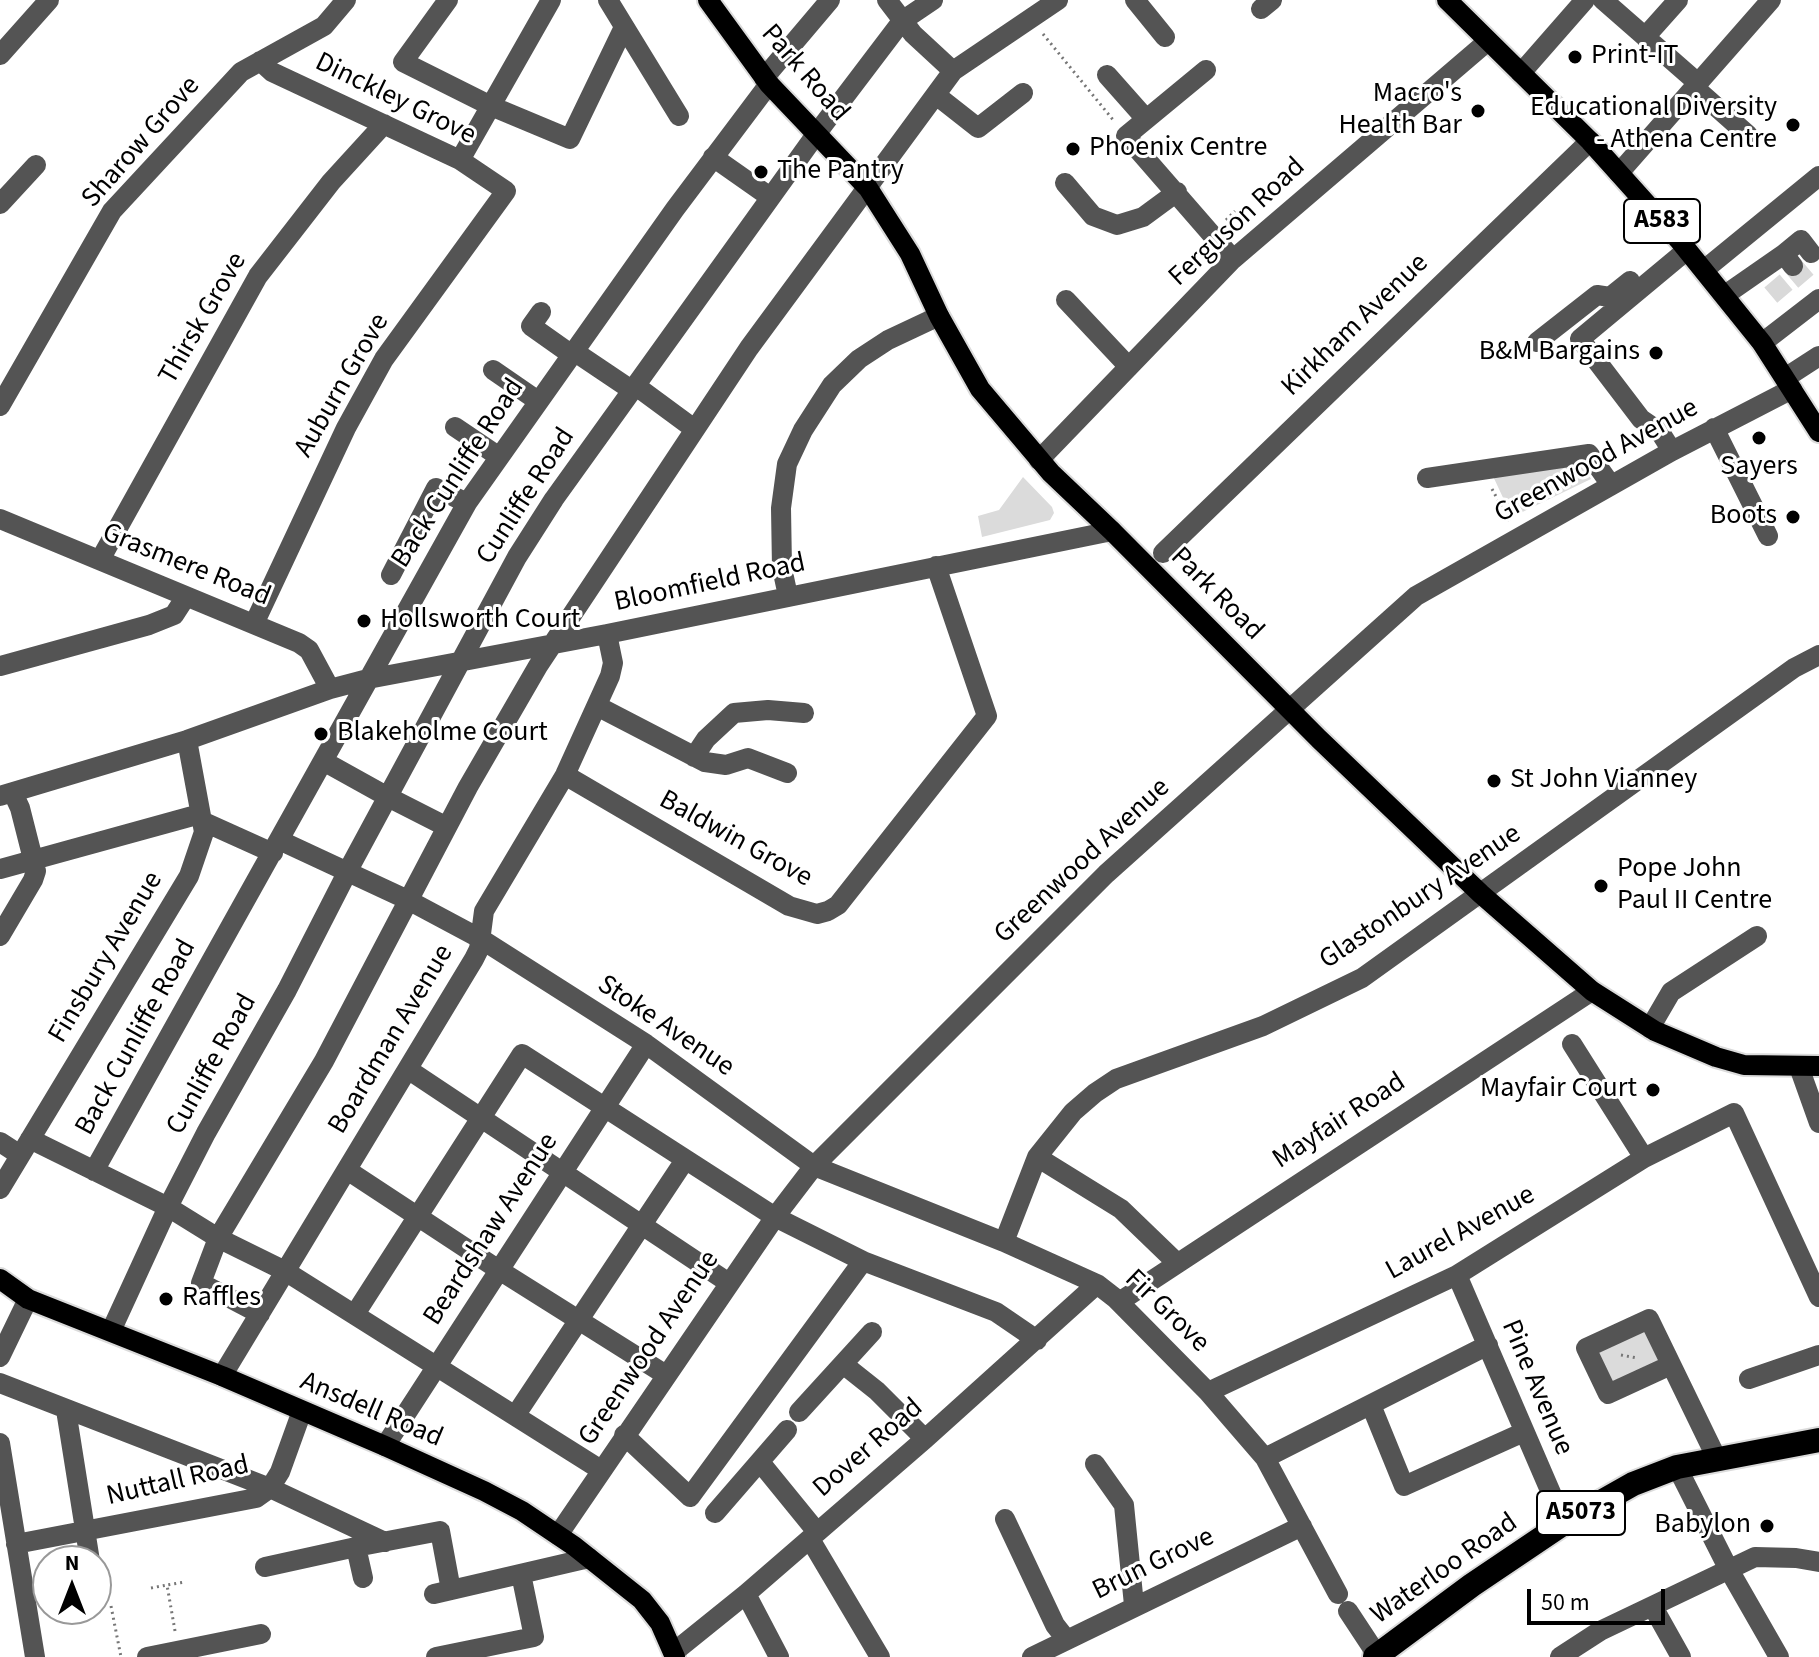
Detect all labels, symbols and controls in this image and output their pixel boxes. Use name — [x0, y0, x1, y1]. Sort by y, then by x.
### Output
street label: Park Road — [753, 18, 855, 130]
place label: Print-IT — [1591, 40, 1679, 74]
street label: Dinckley Grove — [309, 47, 481, 153]
marker: Print-IT — [1566, 48, 1584, 66]
street label: Sharow Grove — [76, 70, 208, 216]
place label: Macro's Health Bar — [1338, 78, 1462, 144]
place label: Educational Diversity - Athena Centre — [1530, 92, 1777, 158]
marker: Macro's Health Bar — [1469, 102, 1487, 120]
marker: Educational Diversity - Athena Centre — [1784, 116, 1802, 134]
place label: Phoenix Centre — [1089, 132, 1267, 166]
marker: Phoenix Centre — [1064, 140, 1082, 158]
street label: Ferguson Road — [1163, 151, 1313, 295]
place label: The Pantry — [777, 155, 904, 189]
marker: The Pantry — [752, 163, 770, 181]
road number: A583 — [1624, 199, 1700, 243]
street label: Thirsk Grove — [153, 247, 255, 391]
street label: Kirkham Avenue — [1276, 248, 1436, 404]
street label: Auburn Grove — [288, 308, 398, 464]
place label: B&M Bargains — [1479, 336, 1640, 370]
marker: B&M Bargains — [1647, 344, 1665, 362]
street label: Back Cunliffe Road — [385, 373, 533, 575]
street label: Greenwood Avenue — [1489, 392, 1705, 532]
street label: Cunliffe Road — [470, 423, 584, 571]
marker: Sayers — [1750, 429, 1768, 447]
place label: Sayers — [1720, 451, 1798, 485]
place label: Boots — [1710, 500, 1777, 534]
marker: Boots — [1784, 508, 1802, 526]
street label: Grasmere Road — [97, 517, 275, 615]
street label: Park Road — [1162, 541, 1270, 649]
street label: Bloomfield Road — [611, 547, 809, 621]
place label: Hollsworth Court — [380, 604, 580, 638]
marker: Hollsworth Court — [355, 612, 373, 630]
place label: Blakeholme Court — [337, 717, 548, 751]
marker: Blakeholme Court — [312, 725, 330, 743]
place label: St John Vianney — [1510, 764, 1697, 798]
street label: Greenwood Avenue — [988, 772, 1178, 952]
marker: St John Vianney — [1485, 772, 1503, 790]
street label: Baldwin Grove — [653, 784, 817, 896]
street label: Glastonbury Avenue — [1314, 818, 1528, 978]
place label: Pope John Paul II Centre — [1617, 853, 1772, 919]
street label: Finsbury Avenue — [43, 866, 171, 1050]
marker: Pope John Paul II Centre — [1592, 877, 1610, 895]
street label: Back Cunliffe Road — [69, 934, 205, 1142]
street label: Boardman Avenue — [322, 939, 462, 1141]
street label: Stoke Avenue — [590, 969, 740, 1085]
street label: Cunliffe Road — [161, 989, 265, 1141]
street label: Mayfair Road — [1267, 1067, 1413, 1177]
place label: Mayfair Court — [1480, 1073, 1637, 1107]
marker: Mayfair Court — [1644, 1081, 1662, 1099]
street label: Beardshaw Avenue — [417, 1128, 567, 1332]
street label: Laurel Avenue — [1381, 1179, 1541, 1289]
street label: Greenwood Avenue — [572, 1245, 728, 1453]
street label: Fir Grove — [1117, 1264, 1215, 1360]
place label: Raffles — [182, 1282, 261, 1316]
marker: Raffles — [157, 1290, 175, 1308]
street label: Pine Avenue — [1492, 1315, 1580, 1461]
street label: Ansdell Road — [295, 1366, 447, 1456]
street label: Dover Road — [807, 1392, 931, 1506]
street label: Nuttall Road — [103, 1449, 253, 1515]
road number: A5073 — [1537, 1491, 1625, 1535]
street label: Waterloo Road — [1365, 1507, 1525, 1633]
place label: Babylon — [1654, 1509, 1751, 1543]
marker: Babylon — [1758, 1517, 1776, 1535]
street label: Brun Grove — [1088, 1521, 1220, 1609]
north arrow — [32, 1545, 112, 1625]
text: N — [65, 1547, 79, 1579]
scale bar — [1531, 1573, 1669, 1623]
text: 50 m — [1541, 1585, 1590, 1620]

